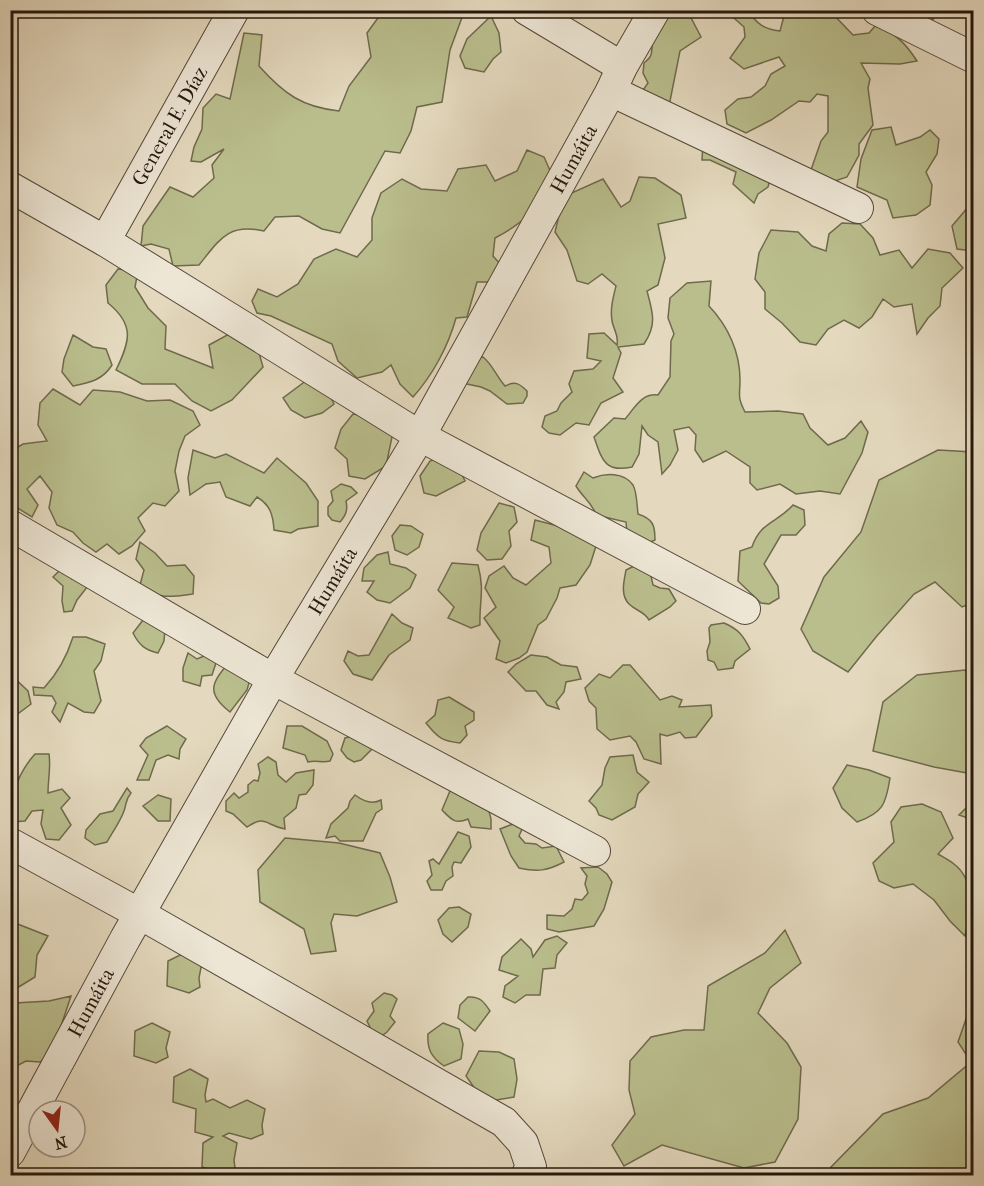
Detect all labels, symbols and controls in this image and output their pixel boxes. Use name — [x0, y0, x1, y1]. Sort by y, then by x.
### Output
street label: General E. Díaz — [127, 62, 212, 189]
street label: Humáita — [545, 120, 602, 197]
street label: Humáita — [303, 542, 362, 619]
street label: Humáita — [63, 963, 119, 1041]
north arrow — [27, 1099, 87, 1159]
text: N — [52, 1132, 69, 1154]

